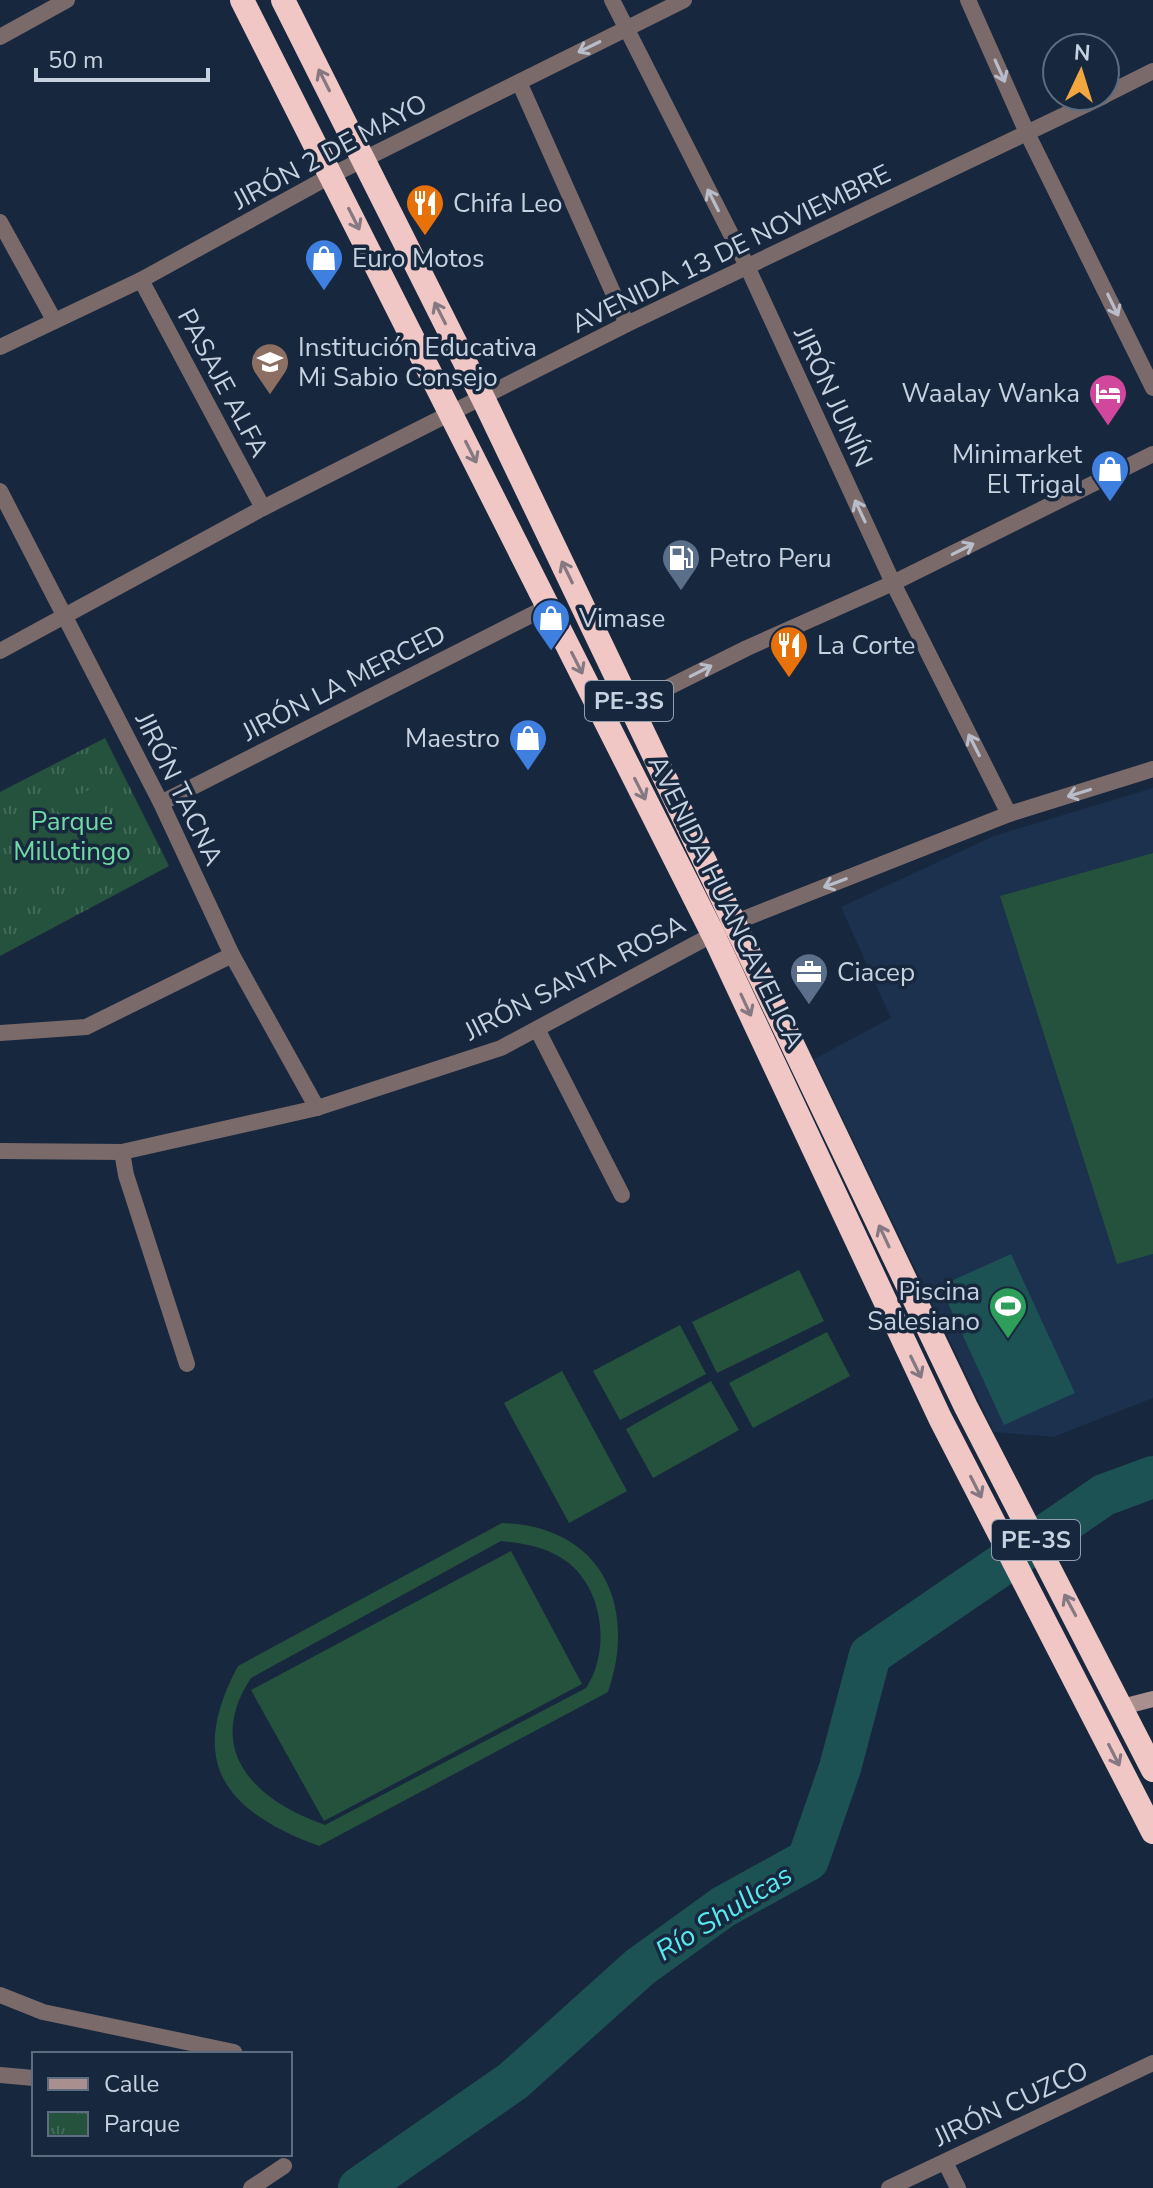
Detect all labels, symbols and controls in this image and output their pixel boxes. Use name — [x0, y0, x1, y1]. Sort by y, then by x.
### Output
scale bar — [36, 32, 208, 82]
north arrow — [1041, 32, 1121, 112]
text: N — [1073, 38, 1092, 69]
one-way arrow — [577, 40, 601, 56]
text: 50 m — [48, 44, 104, 76]
one-way arrow — [993, 59, 1008, 83]
one-way arrow — [315, 69, 331, 93]
street label: JIRÓN 2 DE MAYO — [226, 86, 433, 218]
street label: AVENIDA 13 DE NOVIEMBRE — [566, 156, 896, 342]
restaurant icon: Chifa Leo — [404, 182, 446, 237]
place label: Chifa Leo — [453, 186, 563, 221]
one-way arrow — [705, 188, 721, 212]
one-way arrow — [347, 207, 362, 231]
shop icon: Euro Motos — [303, 237, 345, 292]
place label: Euro Motos — [352, 241, 485, 276]
one-way arrow — [1106, 293, 1121, 317]
one-way arrow — [432, 301, 448, 325]
street label: PASAJE ALFA — [169, 302, 277, 464]
street label: JIRÓN JUNÍN — [785, 320, 881, 473]
place label: Institución Educativa Mi Sabio Consejo — [298, 330, 537, 395]
school or university icon: Institución Educativa Mi Sabio Consejo — [249, 341, 291, 396]
hotel icon: Waalay Wanka — [1087, 372, 1129, 427]
place label: Waalay Wanka — [902, 376, 1080, 411]
place label: Minimarket El Trigal — [952, 437, 1083, 502]
one-way arrow — [463, 439, 479, 463]
shop icon: Minimarket El Trigal — [1089, 448, 1131, 503]
one-way arrow — [851, 499, 866, 524]
fuel station icon: Petro Peru — [660, 537, 702, 592]
one-way arrow — [950, 540, 974, 556]
place label: Petro Peru — [709, 541, 832, 576]
one-way arrow — [559, 560, 574, 584]
shop icon: Vimase — [530, 597, 572, 652]
place label: Vimase — [578, 601, 665, 636]
street label: JIRÓN LA MERCED — [235, 617, 452, 750]
restaurant icon: La Corte — [768, 624, 810, 679]
place label: La Corte — [817, 628, 915, 663]
one-way arrow — [570, 650, 585, 674]
one-way arrow — [688, 663, 712, 678]
road number: PE-3S — [585, 681, 673, 721]
street label: JIRÓN TACNA — [126, 706, 231, 871]
shop icon: Maestro — [507, 717, 549, 772]
place label: Maestro — [405, 721, 500, 756]
one-way arrow — [966, 733, 981, 757]
street label: AVENIDA HUANCAVELICA — [640, 749, 812, 1055]
one-way arrow — [633, 777, 649, 801]
one-way arrow — [1066, 786, 1091, 801]
park label: Parque Millotingo — [13, 804, 131, 869]
one-way arrow — [823, 877, 848, 891]
street label: JIRÓN SANTA ROSA — [458, 907, 692, 1049]
office icon: Ciacep — [788, 951, 830, 1006]
place label: Ciacep — [837, 955, 915, 990]
one-way arrow — [739, 993, 754, 1017]
one-way arrow — [876, 1224, 891, 1248]
place label: Piscina Salesiano — [867, 1274, 980, 1339]
sports icon: Piscina Salesiano — [987, 1285, 1029, 1340]
one-way arrow — [909, 1355, 924, 1379]
one-way arrow — [969, 1474, 985, 1498]
road number: PE-3S — [992, 1520, 1080, 1560]
one-way arrow — [1062, 1593, 1077, 1617]
one-way arrow — [1107, 1742, 1122, 1766]
water label: Río Shullcas — [648, 1856, 800, 1970]
legend — [32, 2052, 292, 2156]
street label: JIRÓN CUZCO — [927, 2053, 1094, 2155]
text: Calle — [104, 2068, 159, 2100]
text: Parque — [104, 2108, 180, 2140]

